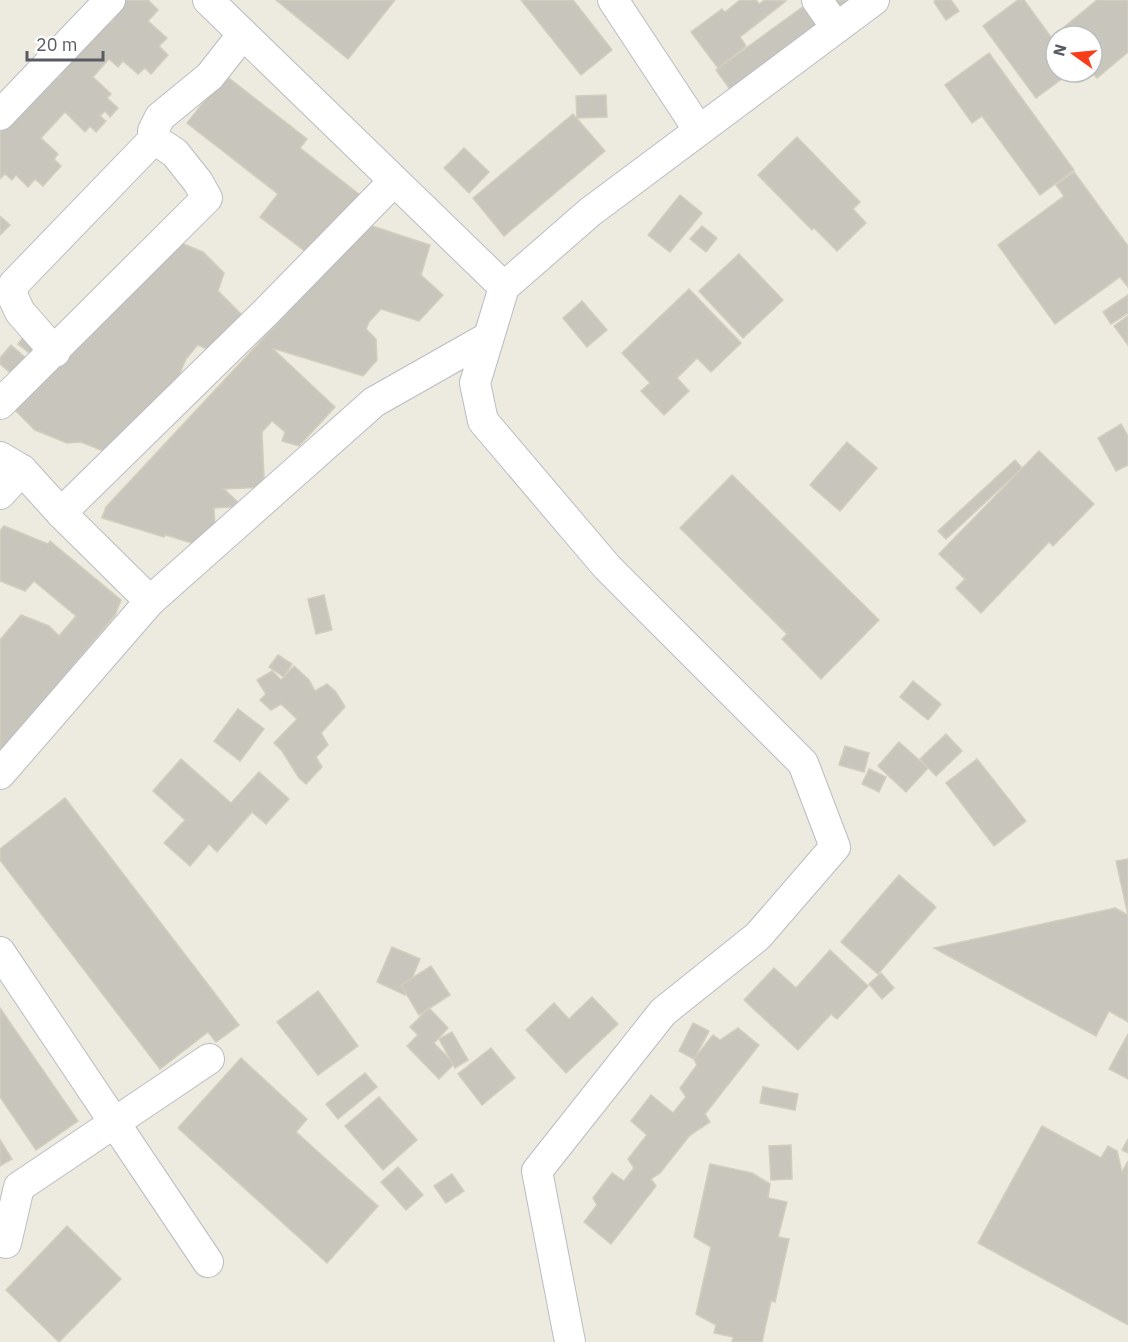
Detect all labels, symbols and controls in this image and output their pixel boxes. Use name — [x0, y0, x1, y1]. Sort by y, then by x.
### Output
scale bar — [27, 24, 104, 62]
north arrow — [1044, 24, 1104, 84]
text: 20 m — [36, 33, 78, 56]
text: N — [1048, 42, 1071, 58]

